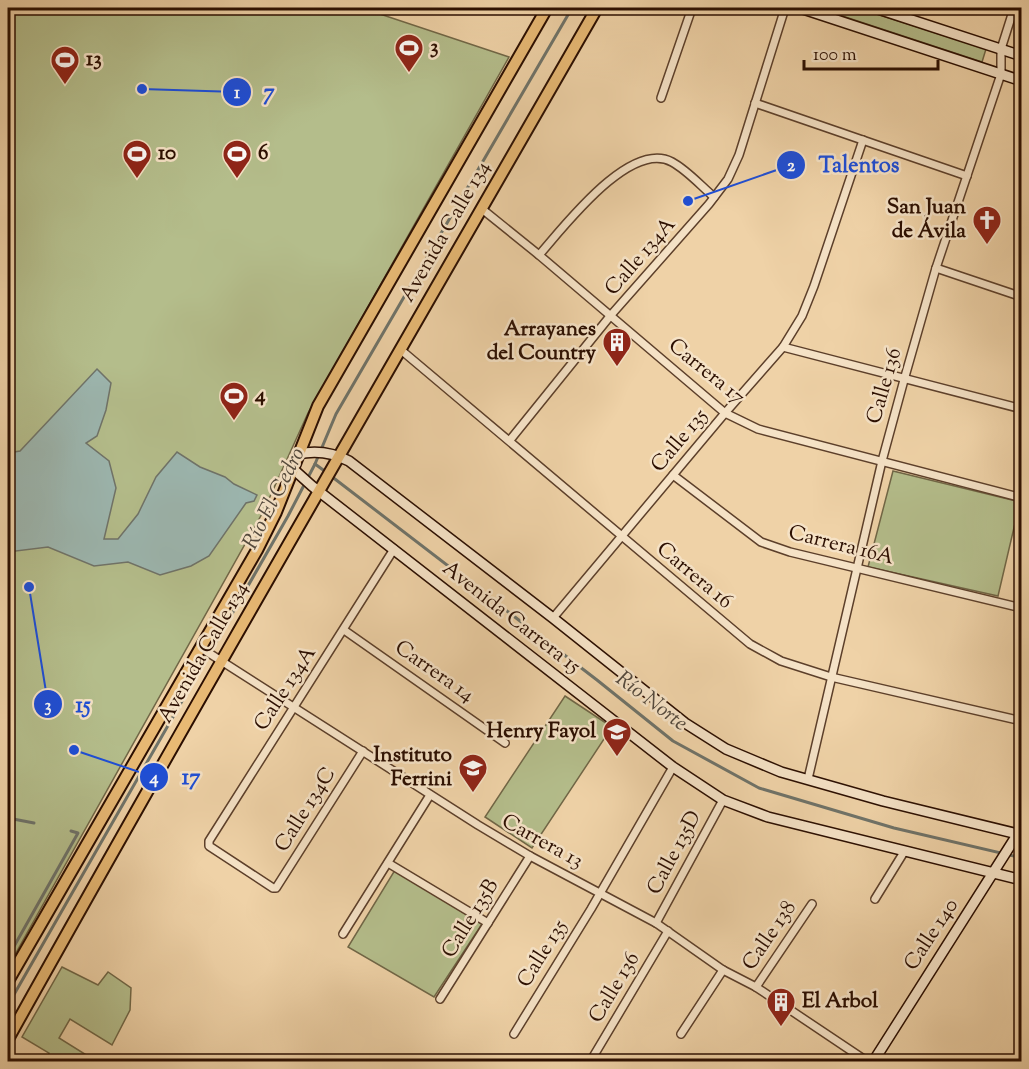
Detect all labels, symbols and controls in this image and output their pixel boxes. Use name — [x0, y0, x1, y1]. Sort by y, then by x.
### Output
sports icon: 3 — [393, 32, 425, 74]
place label: 3 — [430, 33, 438, 63]
scale bar — [804, 33, 938, 71]
text: 100 m — [813, 43, 857, 69]
sports icon: 13 — [49, 44, 81, 86]
place label: 13 — [86, 45, 102, 75]
callout: 7 — [222, 72, 287, 112]
text: 7 — [263, 78, 275, 110]
text: 1 — [234, 81, 241, 107]
sports icon: 10 — [121, 138, 153, 180]
sports icon: 6 — [221, 138, 253, 180]
place label: 10 — [158, 139, 176, 169]
place label: 6 — [258, 139, 268, 169]
callout: Talentos — [776, 145, 911, 185]
text: Talentos — [819, 151, 900, 183]
text: 2 — [787, 154, 796, 180]
street label: Avenida Calle 134 — [393, 156, 499, 308]
place label: San Juan de Ávila — [887, 193, 967, 247]
church icon: San Juan de Ávila — [971, 204, 1003, 246]
street label: Calle 134A — [598, 211, 684, 303]
place label: Arrayanes del Country — [487, 315, 597, 369]
building icon: Arrayanes del Country — [601, 326, 633, 368]
street label: Carrera 17 — [661, 332, 751, 413]
street label: Calle 136 — [860, 344, 910, 428]
sports icon: 4 — [218, 380, 250, 422]
place label: 4 — [254, 381, 266, 411]
street label: Calle 135 — [644, 403, 716, 479]
water label: Río El Cedro — [236, 442, 314, 555]
street label: Carrera 16A — [785, 518, 897, 574]
street label: Carrera 16 — [649, 535, 739, 617]
street label: Avenida Carrera 15 — [435, 554, 587, 682]
street label: Avenida Calle 134 — [151, 577, 257, 729]
street label: Carrera 14 — [388, 634, 480, 710]
street label: Calle 134A — [247, 641, 325, 737]
water label: Río Norte — [608, 664, 694, 740]
callout: 15 — [33, 684, 102, 724]
text: 15 — [75, 691, 91, 723]
text: 3 — [44, 694, 52, 720]
school or university icon: Henry Fayol — [601, 716, 633, 758]
place label: Henry Fayol — [487, 717, 596, 747]
place label: Instituto Ferrini — [373, 741, 453, 795]
school or university icon: Instituto Ferrini — [457, 752, 489, 794]
callout: 17 — [139, 757, 212, 797]
street label: Calle 134C — [268, 762, 344, 858]
text: 17 — [182, 763, 201, 795]
text: 4 — [148, 766, 159, 792]
street label: Calle 135D — [640, 806, 710, 900]
street label: Carrera 13 — [496, 807, 588, 877]
street label: Calle 135B — [435, 874, 507, 964]
street label: Calle 140 — [897, 893, 967, 977]
street label: Calle 138 — [736, 895, 804, 977]
street label: Calle 135 — [510, 914, 576, 994]
street label: Calle 136 — [582, 947, 648, 1029]
building icon: El Arbol — [765, 986, 797, 1028]
place label: El Arbol — [802, 987, 878, 1017]

